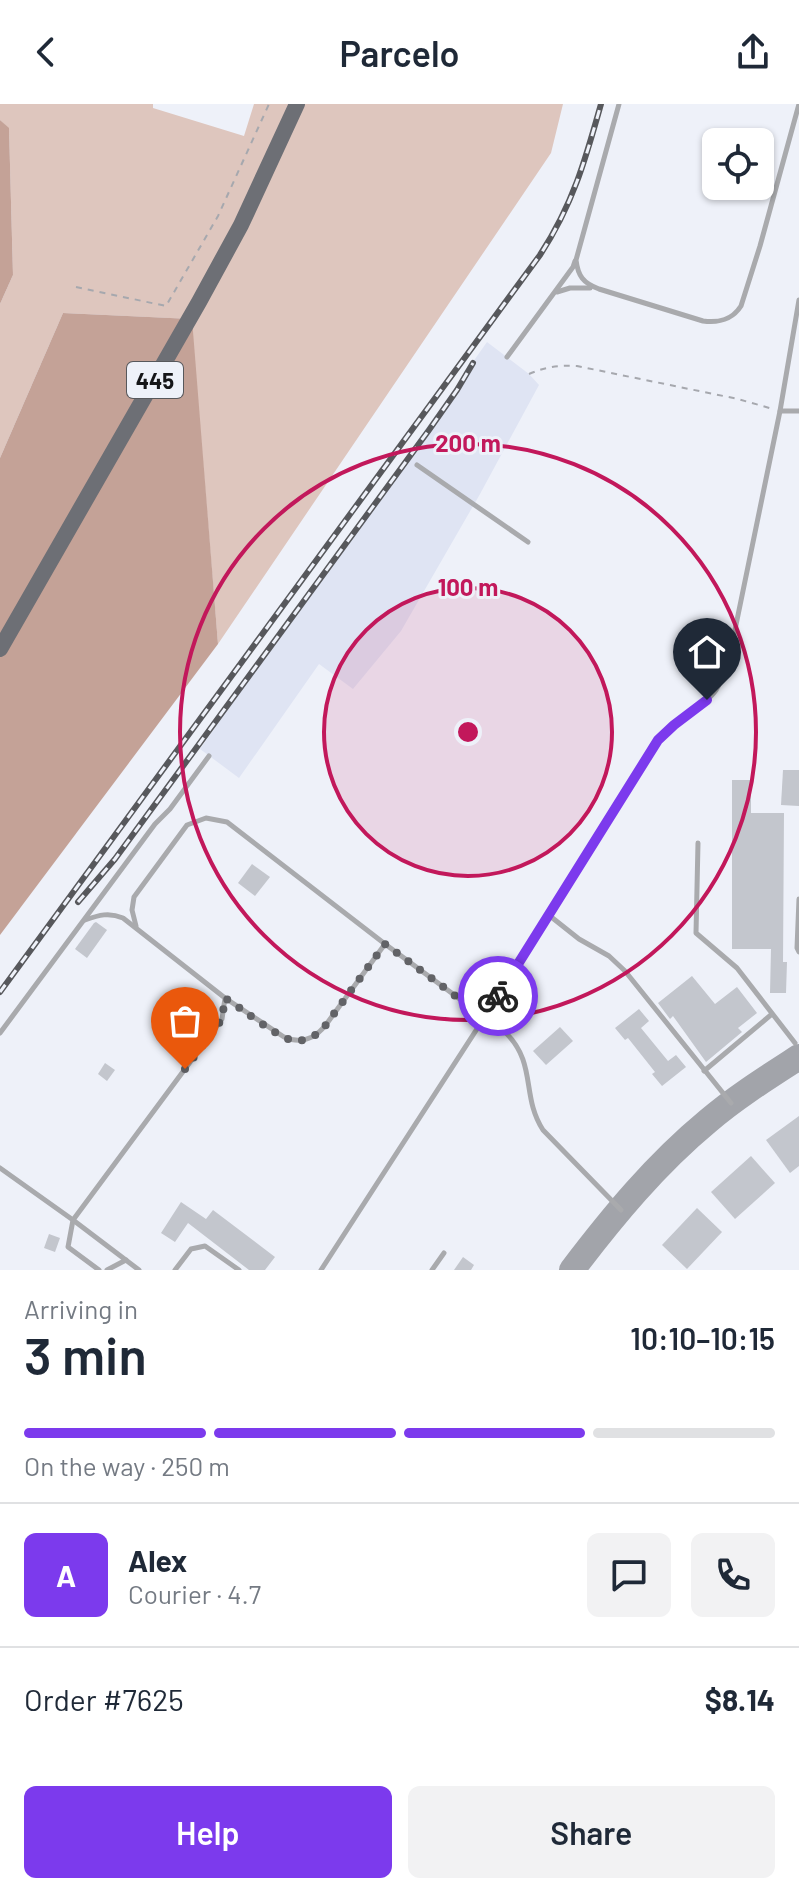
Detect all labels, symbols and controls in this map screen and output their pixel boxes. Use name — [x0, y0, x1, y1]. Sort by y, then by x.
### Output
icon: back — [24, 30, 68, 74]
icon: share — [731, 30, 775, 74]
text: Parcelo — [339, 31, 460, 74]
map controls — [702, 128, 774, 200]
button: locate — [702, 128, 774, 200]
road number: 445 — [127, 362, 183, 398]
text: 200 m — [435, 428, 501, 457]
text: 100 m — [438, 572, 498, 601]
pin — [673, 618, 741, 700]
icon: home — [685, 630, 729, 674]
centre of rings — [454, 718, 482, 746]
courier — [458, 956, 538, 1036]
icon: bike — [476, 974, 520, 1018]
pin — [151, 987, 219, 1069]
icon: bag — [163, 999, 207, 1043]
text: Arriving in — [24, 1293, 138, 1324]
text: 10:10–10:15 — [630, 1320, 775, 1356]
text: 3 min — [24, 1323, 147, 1385]
text: On the way · 250 m — [24, 1450, 230, 1481]
button: chat — [587, 1533, 671, 1617]
button: phone — [691, 1533, 775, 1617]
text: Alex — [128, 1542, 187, 1578]
text: A — [56, 1557, 76, 1593]
text: Courier · 4.7 — [128, 1578, 261, 1609]
text: Order #7625 — [24, 1681, 184, 1717]
text: $8.14 — [705, 1681, 775, 1717]
button: Help — [24, 1786, 392, 1878]
button: Share — [408, 1786, 775, 1878]

